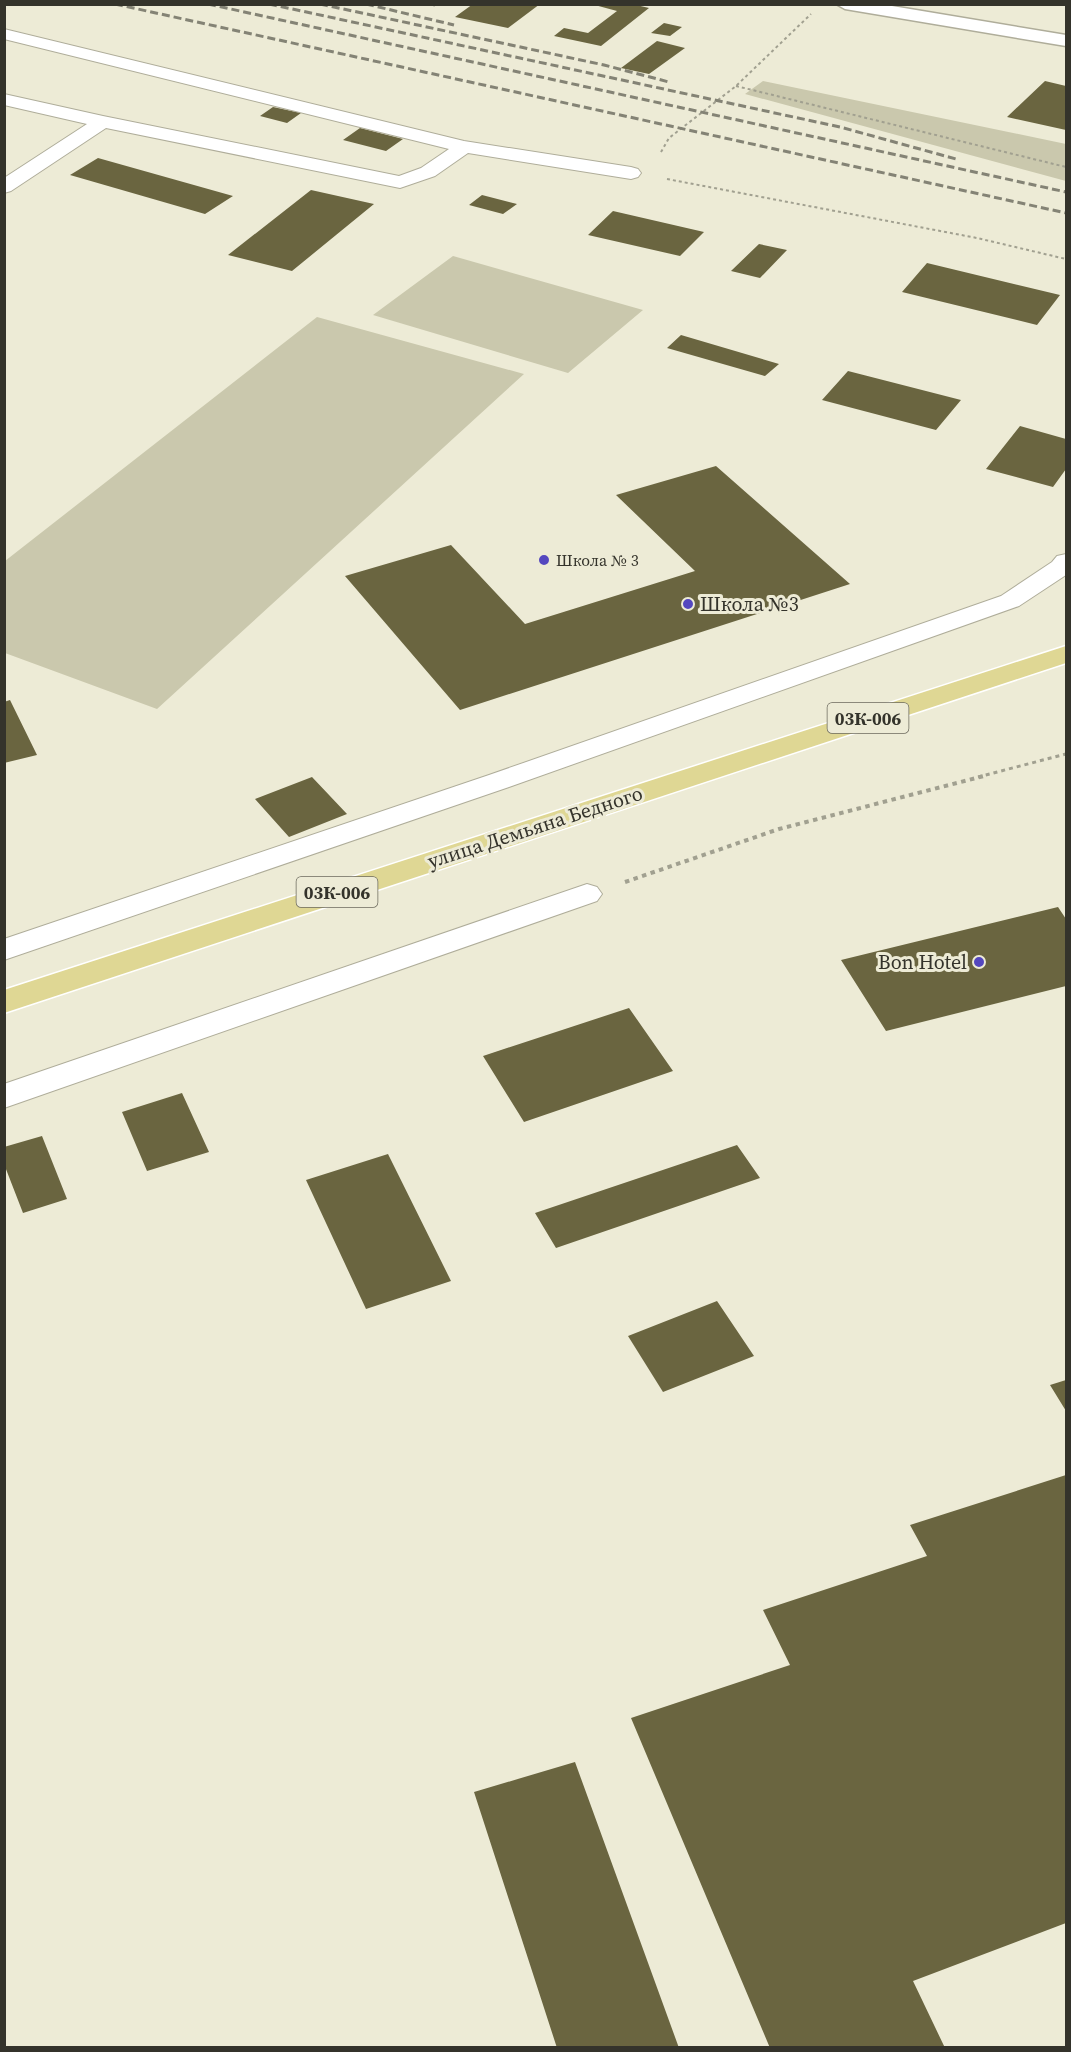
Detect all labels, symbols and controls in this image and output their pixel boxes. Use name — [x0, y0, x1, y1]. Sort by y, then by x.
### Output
place label: Школа № 3 — [556, 549, 639, 571]
marker: Школа № 3 — [537, 553, 551, 567]
place label: Школа №3 — [700, 590, 799, 618]
marker: Школа №3 — [681, 597, 695, 611]
road number: 03К-006 — [828, 703, 908, 733]
street label: улица Демьяна Бедного — [424, 779, 646, 875]
road number: 03К-006 — [296, 877, 378, 907]
place label: Bon Hotel — [878, 948, 967, 976]
marker: Bon Hotel — [972, 955, 986, 969]

